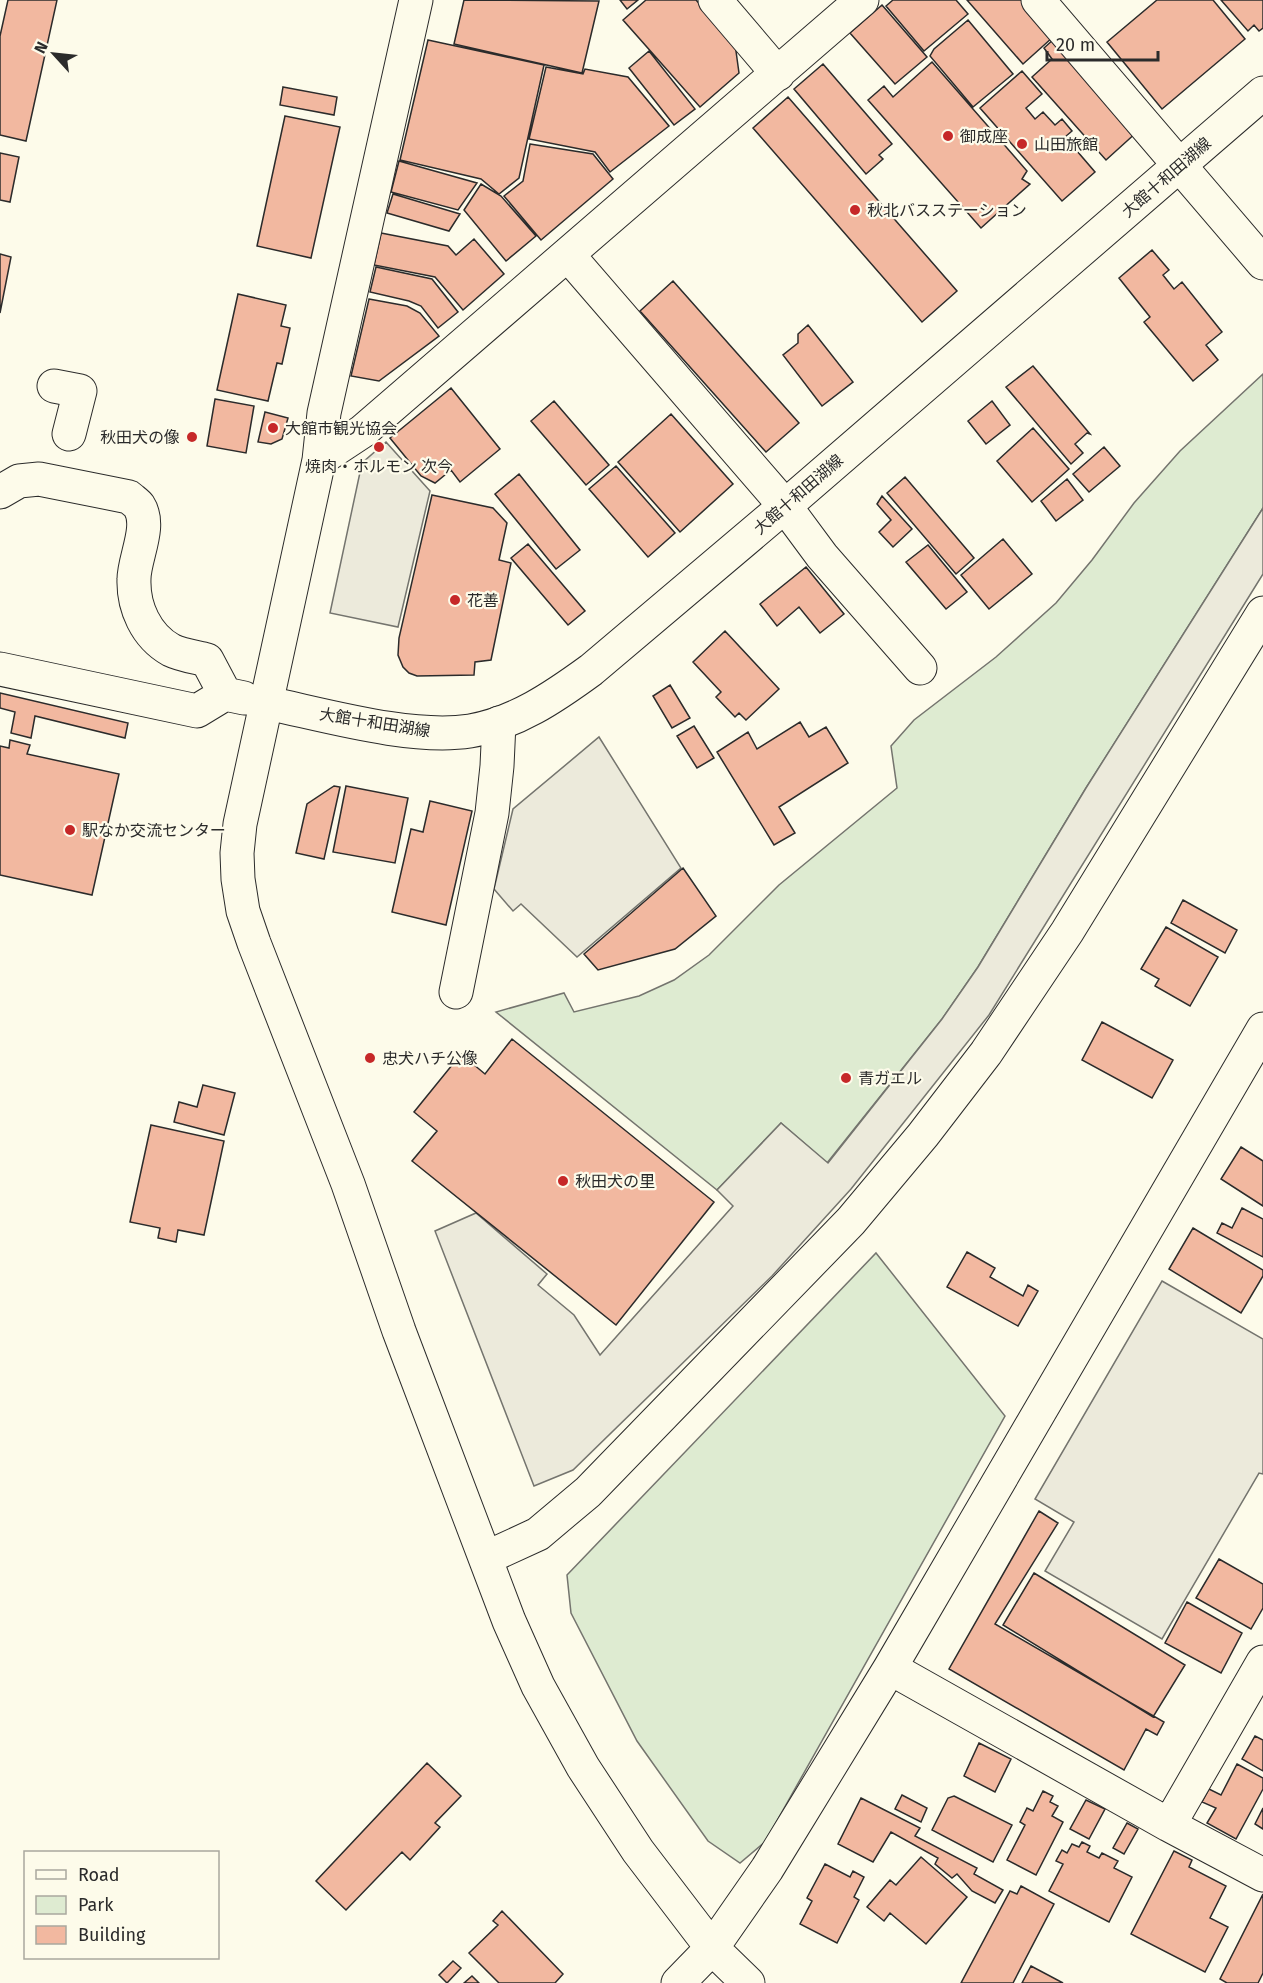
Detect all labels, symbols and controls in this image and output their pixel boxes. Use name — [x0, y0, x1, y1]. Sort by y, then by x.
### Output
north arrow — [24, 24, 84, 84]
scale bar — [1047, 24, 1158, 62]
text: 20 m — [1056, 34, 1095, 56]
text: N — [30, 38, 52, 56]
place label: 御成座 — [960, 127, 1008, 146]
marker: 御成座 — [941, 129, 955, 143]
street label: 大館十和田湖線 — [1118, 133, 1215, 221]
place label: 山田旅館 — [1034, 135, 1098, 154]
marker: 山田旅館 — [1015, 137, 1029, 151]
place label: 秋北バスステーション — [867, 201, 1027, 220]
marker: 秋北バスステーション — [848, 203, 862, 217]
place label: 大館市観光協会 — [285, 419, 397, 438]
marker: 大館市観光協会 — [266, 421, 280, 435]
place label: 秋田犬の像 — [100, 428, 180, 447]
marker: 秋田犬の像 — [185, 430, 199, 444]
marker: 焼肉・ホルモン 次今 — [372, 440, 386, 454]
street label: 大館十和田湖線 — [750, 450, 847, 538]
place label: 焼肉・ホルモン 次今 — [305, 457, 453, 476]
place label: 花善 — [467, 591, 499, 610]
marker: 花善 — [448, 593, 462, 607]
street label: 大館十和田湖線 — [318, 704, 432, 741]
place label: 駅なか交流センター — [82, 821, 226, 840]
marker: 駅なか交流センター — [63, 823, 77, 837]
place label: 忠犬ハチ公像 — [382, 1049, 478, 1068]
marker: 忠犬ハチ公像 — [363, 1051, 377, 1065]
place label: 青ガエル — [858, 1069, 922, 1088]
marker: 青ガエル — [839, 1071, 853, 1085]
place label: 秋田犬の里 — [575, 1172, 655, 1191]
marker: 秋田犬の里 — [556, 1174, 570, 1188]
legend — [24, 1851, 219, 1959]
text: Road — [78, 1864, 120, 1886]
text: Park — [78, 1894, 114, 1916]
text: Building — [78, 1924, 146, 1946]

